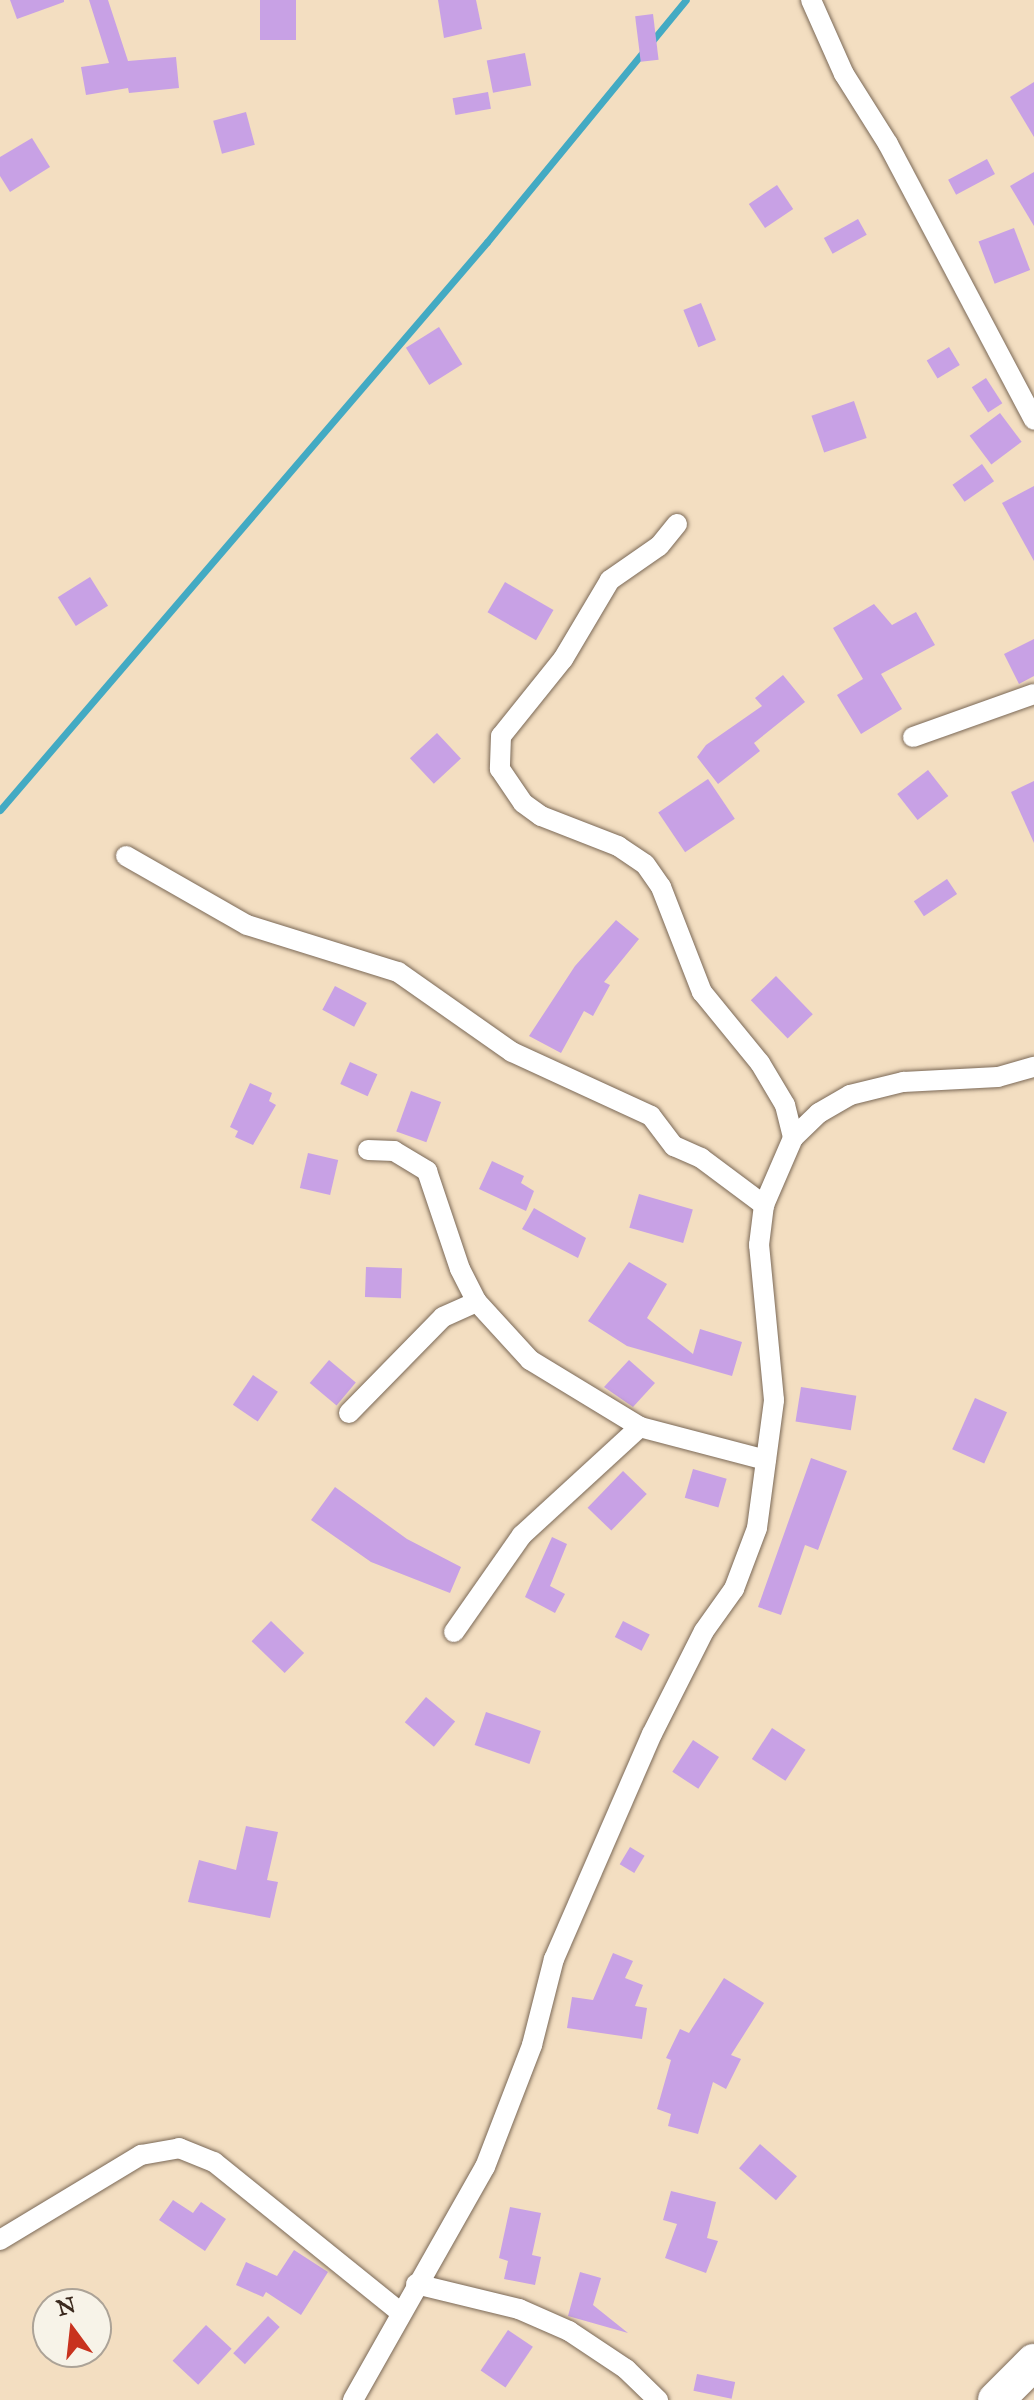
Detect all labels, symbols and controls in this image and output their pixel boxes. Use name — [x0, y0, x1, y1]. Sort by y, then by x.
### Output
north arrow — [32, 2288, 112, 2368]
text: N — [54, 2291, 79, 2322]

